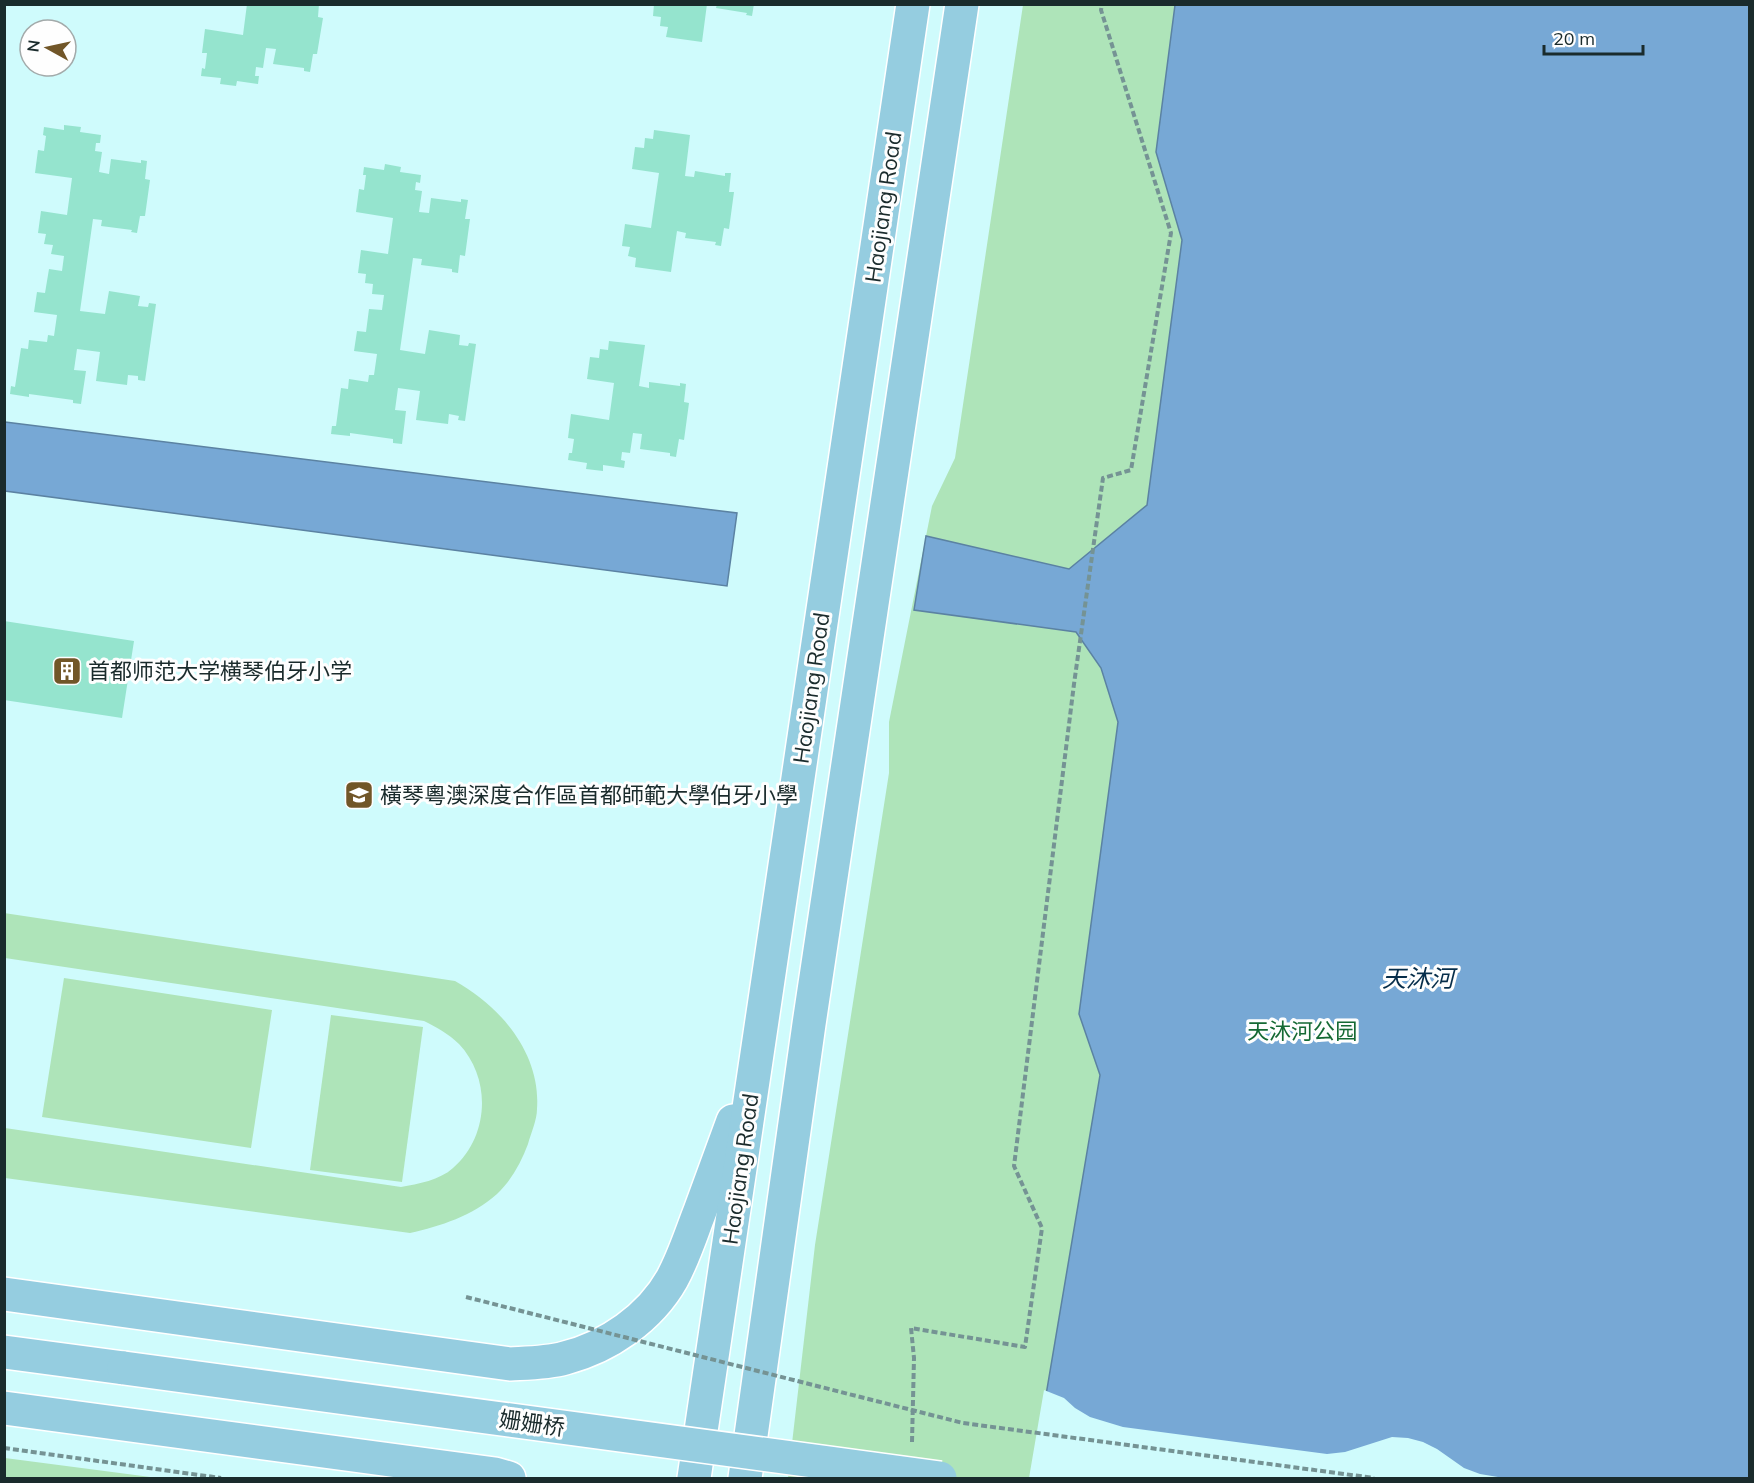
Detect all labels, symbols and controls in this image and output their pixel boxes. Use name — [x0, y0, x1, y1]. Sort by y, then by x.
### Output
north arrow — [18, 18, 78, 78]
scale bar — [1544, 18, 1643, 56]
text: 20 m — [1553, 27, 1595, 50]
text: N — [22, 39, 44, 53]
street label: Haojiang Road — [859, 130, 907, 284]
street label: Haojiang Road — [787, 611, 835, 765]
building icon: 首都师范大学横琴伯牙小学 — [51, 655, 83, 687]
place label: 首都师范大学横琴伯牙小学 — [88, 657, 352, 685]
school or university icon: 橫琴粵澳深度合作區首都師範大學伯牙小學 — [343, 779, 375, 811]
place label: 橫琴粵澳深度合作區首都師範大學伯牙小學 — [380, 781, 798, 809]
water label: 天沐河 — [1382, 963, 1458, 993]
park label: 天沐河公园 — [1247, 1017, 1357, 1045]
street label: Haojiang Road — [716, 1092, 764, 1246]
street label: 姗姗桥 — [497, 1405, 567, 1441]

